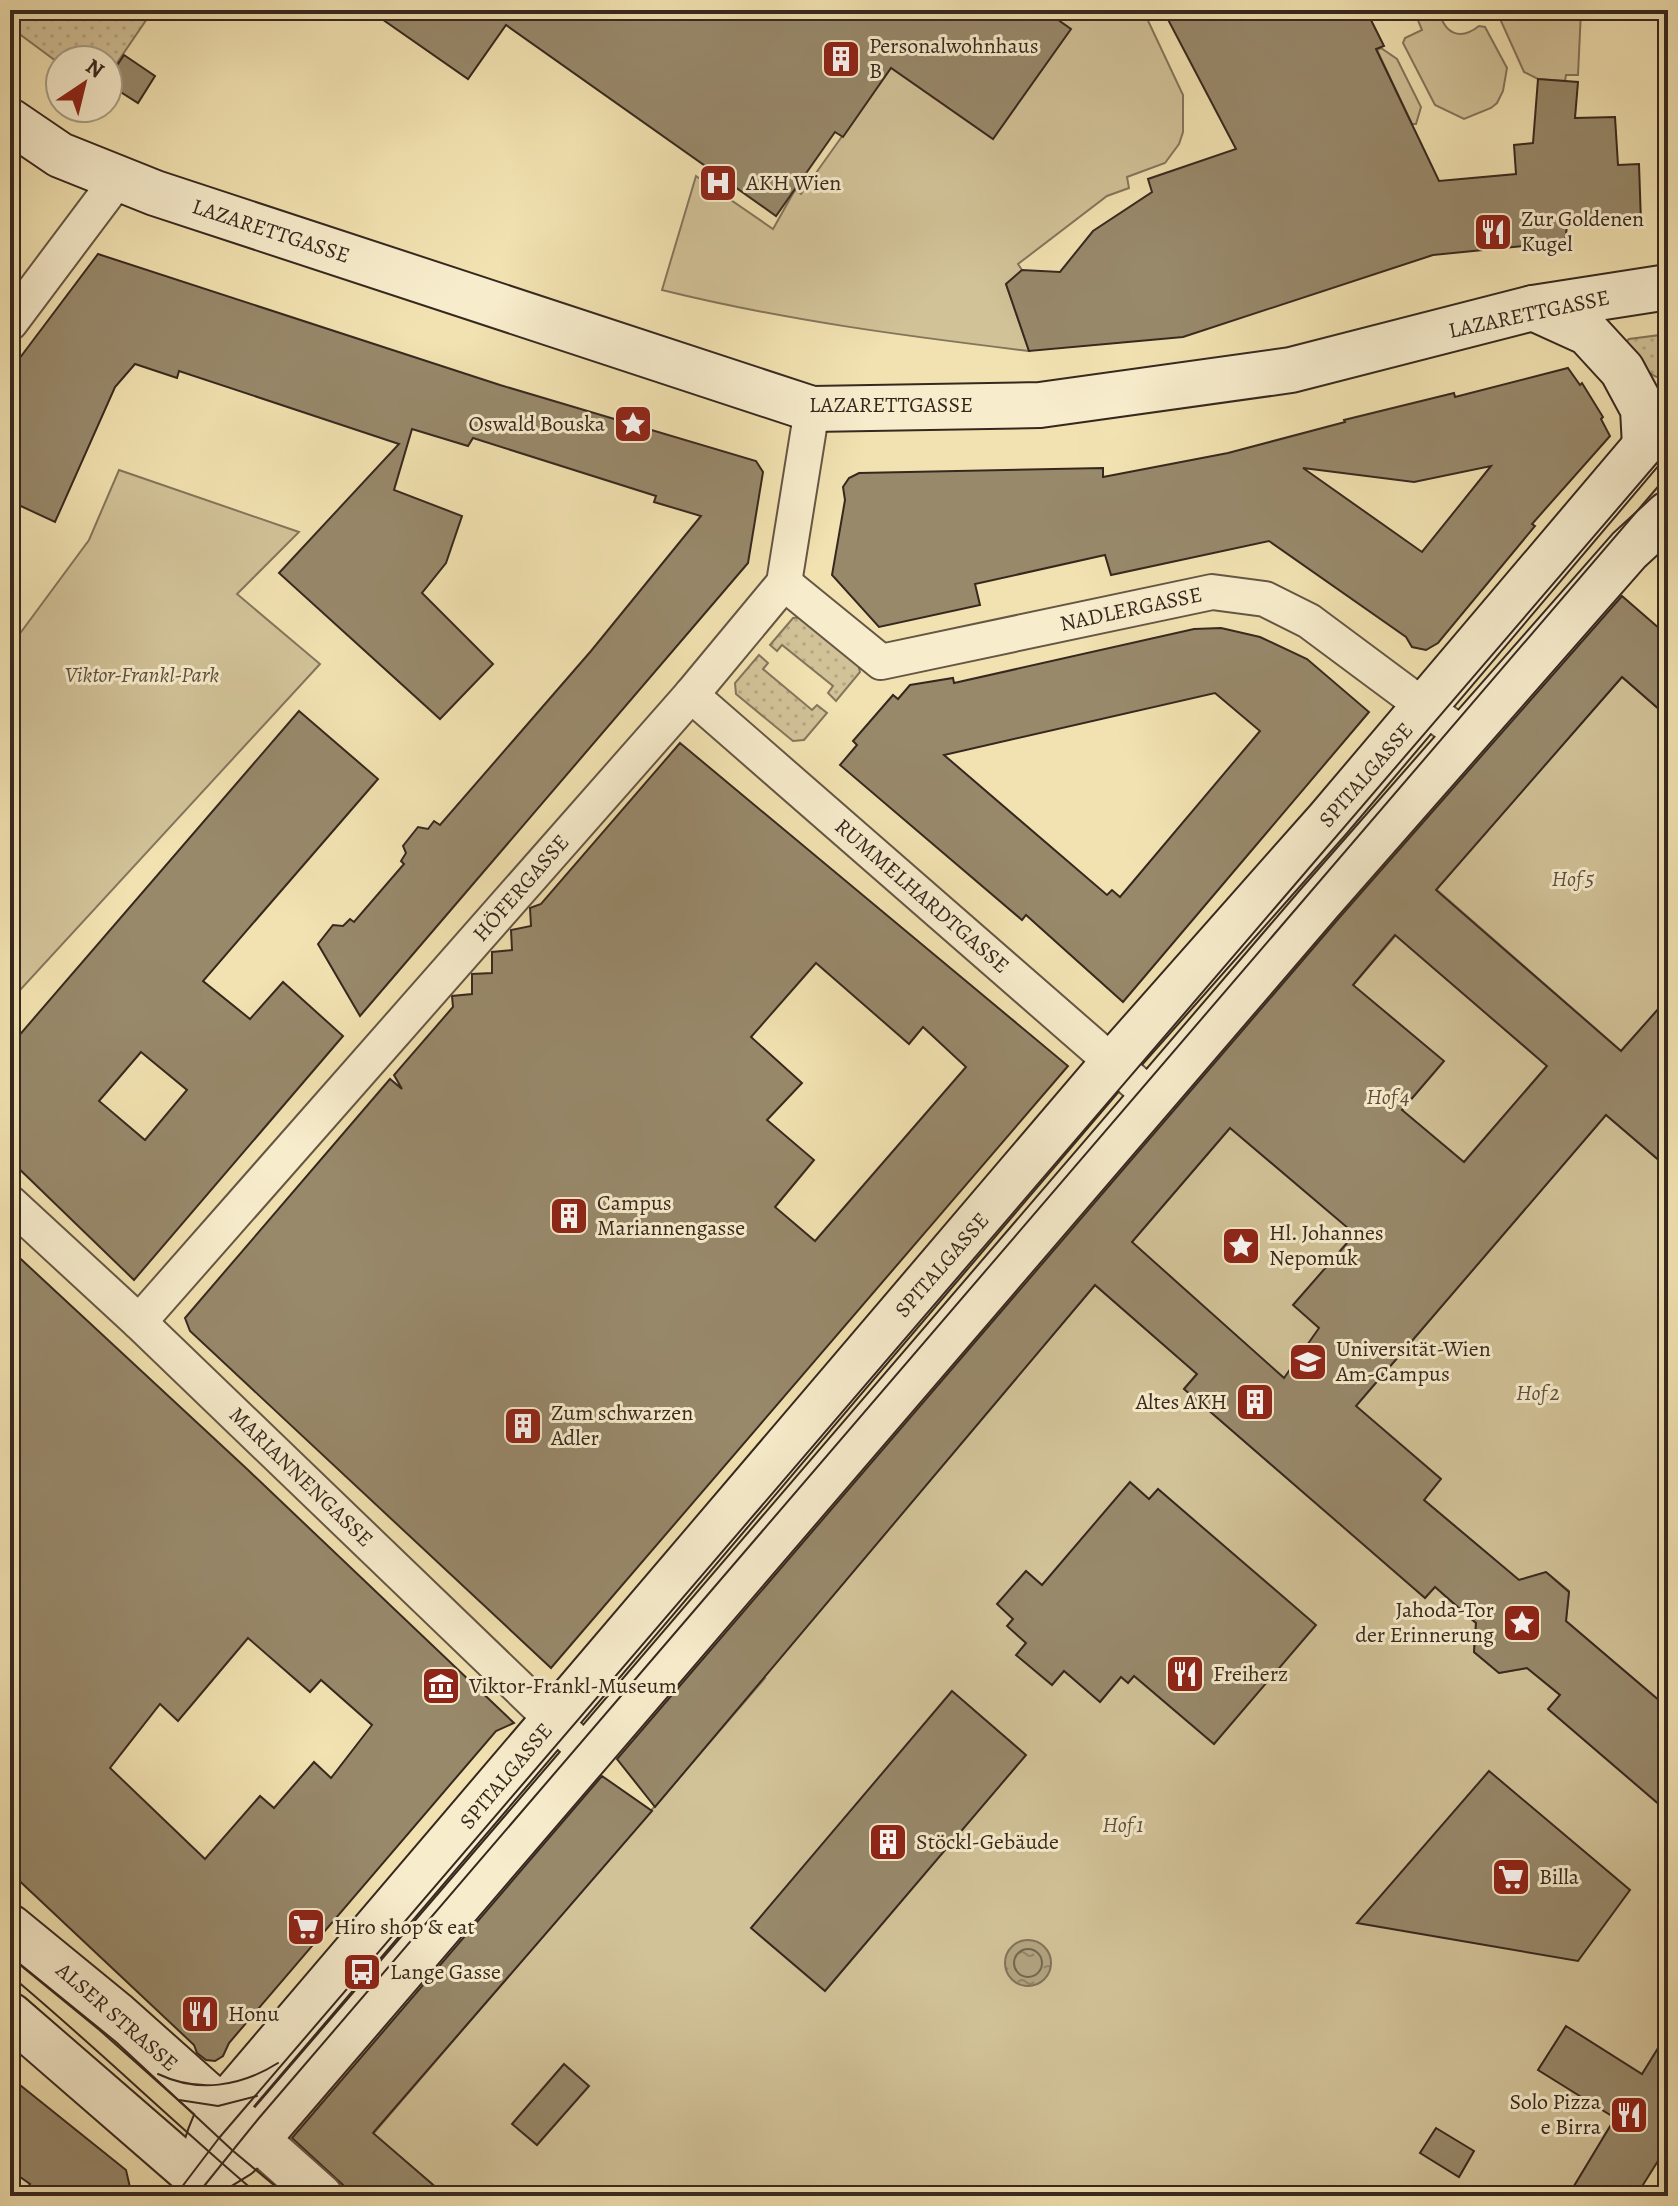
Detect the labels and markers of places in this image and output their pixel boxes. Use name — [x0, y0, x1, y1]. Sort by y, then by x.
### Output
place label: Personalwohnhaus B — [869, 31, 1039, 86]
building icon: Personalwohnhaus B — [820, 38, 862, 80]
hospital icon: AKH Wien — [697, 162, 739, 204]
place label: AKH Wien — [745, 168, 841, 198]
place label: Zur Goldenen Kugel — [1521, 204, 1644, 259]
restaurant icon: Zur Goldenen Kugel — [1472, 211, 1514, 253]
place icon: Oswald Bouska — [612, 403, 654, 445]
place label: Oswald Bouska — [469, 409, 606, 439]
place label: Campus Mariannengasse — [597, 1188, 745, 1243]
building icon: Campus Mariannengasse — [548, 1195, 590, 1237]
place label: Hl. Johannes Nepomuk — [1269, 1218, 1384, 1273]
place icon: Hl. Johannes Nepomuk — [1220, 1225, 1262, 1267]
place label: Universität-Wien Am-Campus — [1335, 1334, 1491, 1389]
school or university icon: Universität-Wien Am-Campus — [1287, 1341, 1329, 1383]
building icon: Altes AKH — [1234, 1381, 1276, 1423]
place label: Altes AKH — [1135, 1387, 1227, 1417]
place label: Zum schwarzen Adler — [550, 1398, 693, 1453]
building icon: Zum schwarzen Adler — [502, 1405, 544, 1447]
place label: Jahoda-Tor der Erinnerung — [1355, 1595, 1494, 1650]
place icon: Jahoda-Tor der Erinnerung — [1501, 1602, 1543, 1644]
restaurant icon: Freiherz — [1164, 1653, 1206, 1695]
place label: Freiherz — [1213, 1659, 1288, 1689]
museum icon: Viktor-Frankl-Museum — [420, 1665, 462, 1707]
place label: Viktor-Frankl-Museum — [468, 1671, 677, 1701]
building icon: Stöckl-Gebäude — [867, 1821, 909, 1863]
place label: Stöckl-Gebäude — [916, 1827, 1059, 1857]
supermarket icon: Billa — [1490, 1856, 1532, 1898]
place label: Billa — [1539, 1862, 1580, 1892]
supermarket icon: Hiro shop & eat — [285, 1906, 327, 1948]
place label: Hiro shop & eat — [334, 1912, 475, 1942]
bus stop icon: Lange Gasse — [341, 1951, 383, 1993]
place label: Lange Gasse — [390, 1957, 501, 1987]
restaurant icon: Honu — [179, 1993, 221, 2035]
place label: Honu — [228, 1999, 279, 2029]
place label: Solo Pizza e Birra — [1510, 2087, 1602, 2142]
restaurant icon: Solo Pizza e Birra — [1608, 2094, 1650, 2136]

